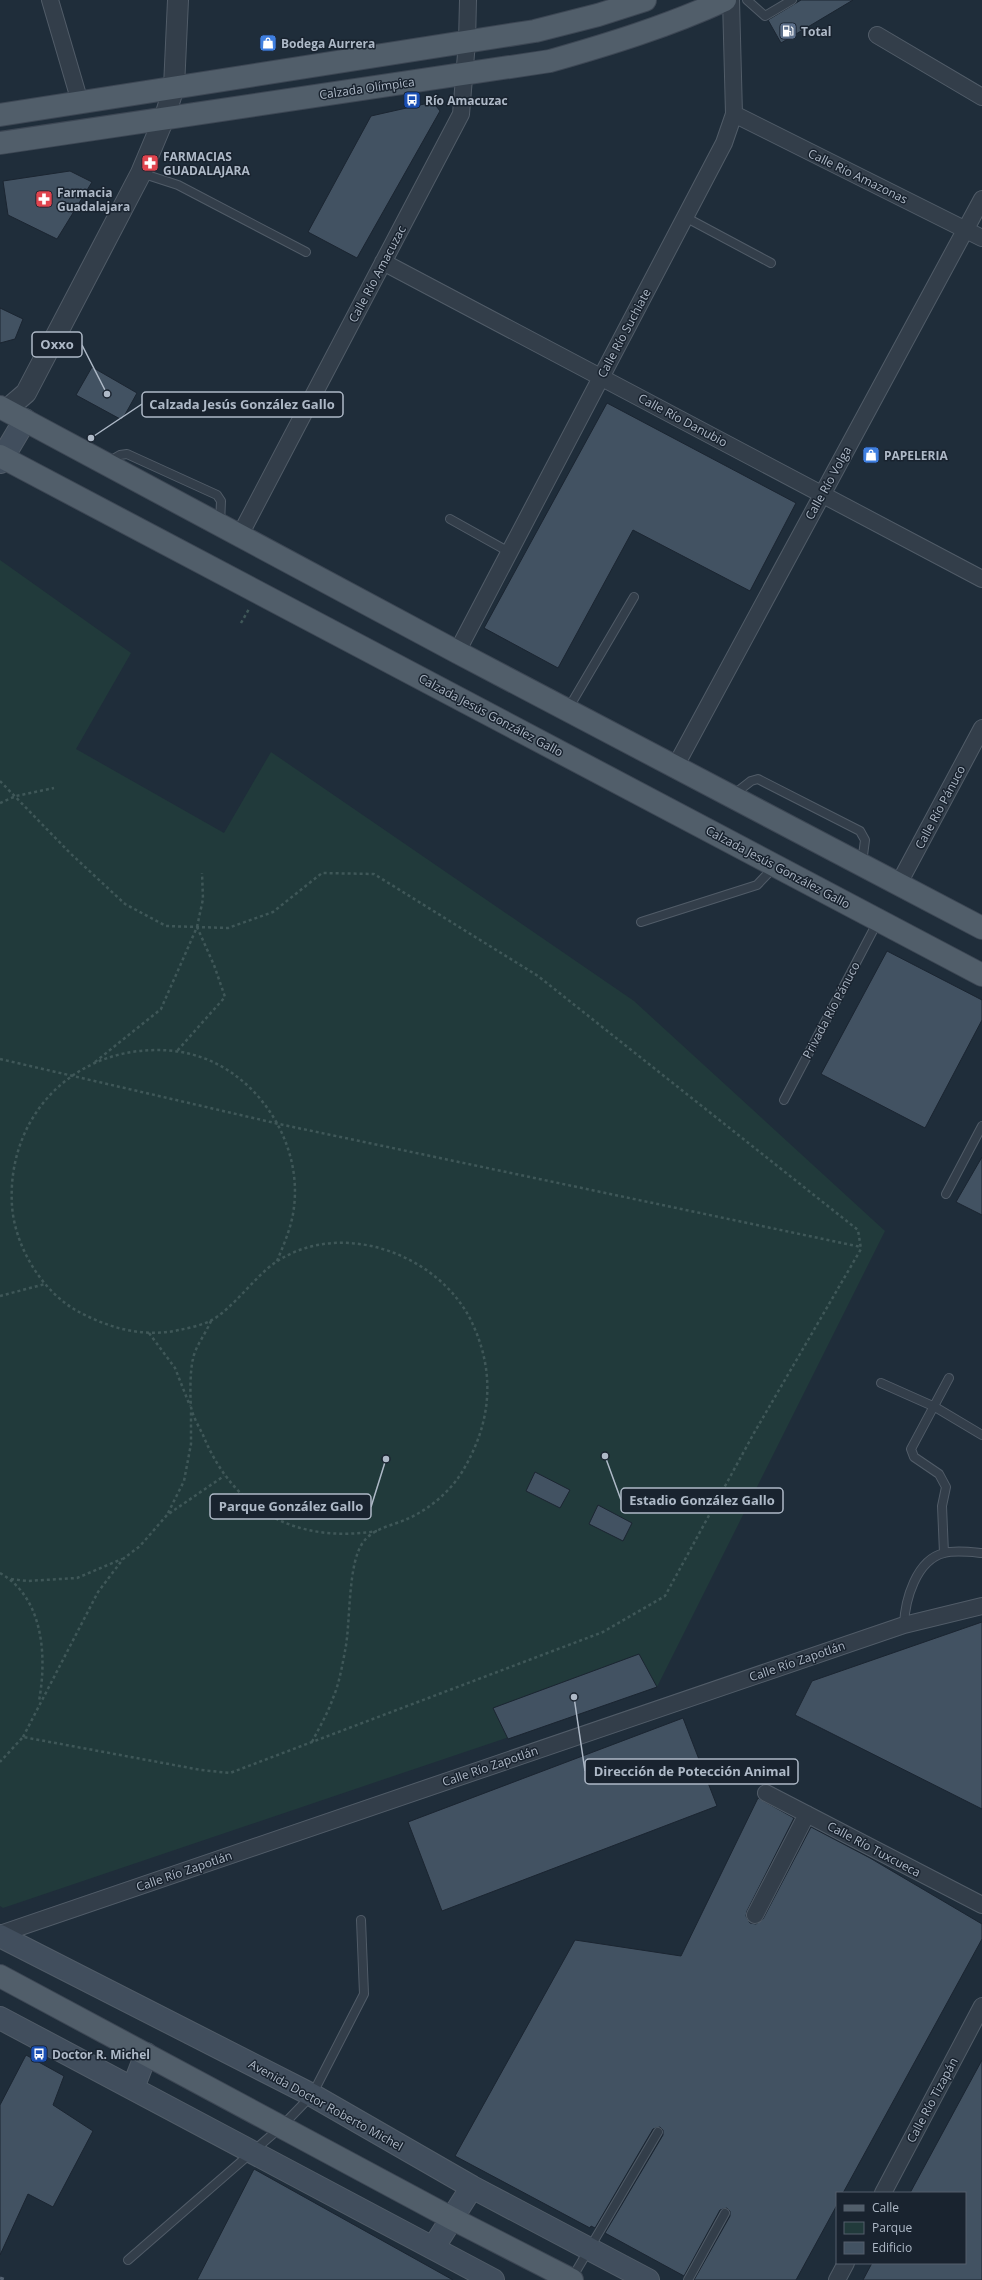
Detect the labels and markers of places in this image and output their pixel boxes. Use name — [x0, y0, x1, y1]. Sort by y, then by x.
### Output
fuel station icon: Total — [778, 21, 798, 41]
place label: Total — [801, 23, 832, 40]
shop icon: Bodega Aurrera — [258, 33, 278, 53]
place label: Bodega Aurrera — [281, 35, 375, 52]
bus stop icon: Río Amacuzac — [402, 90, 422, 110]
place label: Río Amacuzac — [425, 92, 508, 109]
place label: FARMACIAS GUADALAJARA — [163, 148, 250, 179]
pharmacy icon: FARMACIAS GUADALAJARA — [140, 153, 160, 173]
place label: Farmacia Guadalajara — [57, 184, 130, 215]
pharmacy icon: Farmacia Guadalajara — [34, 189, 54, 209]
callout: Oxxo — [32, 332, 82, 357]
callout: Calzada Jesús González Gallo — [142, 392, 343, 417]
shop icon: PAPELERIA — [861, 445, 881, 465]
place label: PAPELERIA — [884, 447, 948, 464]
callout: Estadio González Gallo — [621, 1488, 783, 1513]
callout: Parque González Gallo — [210, 1494, 371, 1519]
callout: Dirección de Potección Animal — [585, 1759, 798, 1784]
bus stop icon: Doctor R. Michel — [29, 2044, 49, 2064]
place label: Doctor R. Michel — [52, 2046, 150, 2063]

